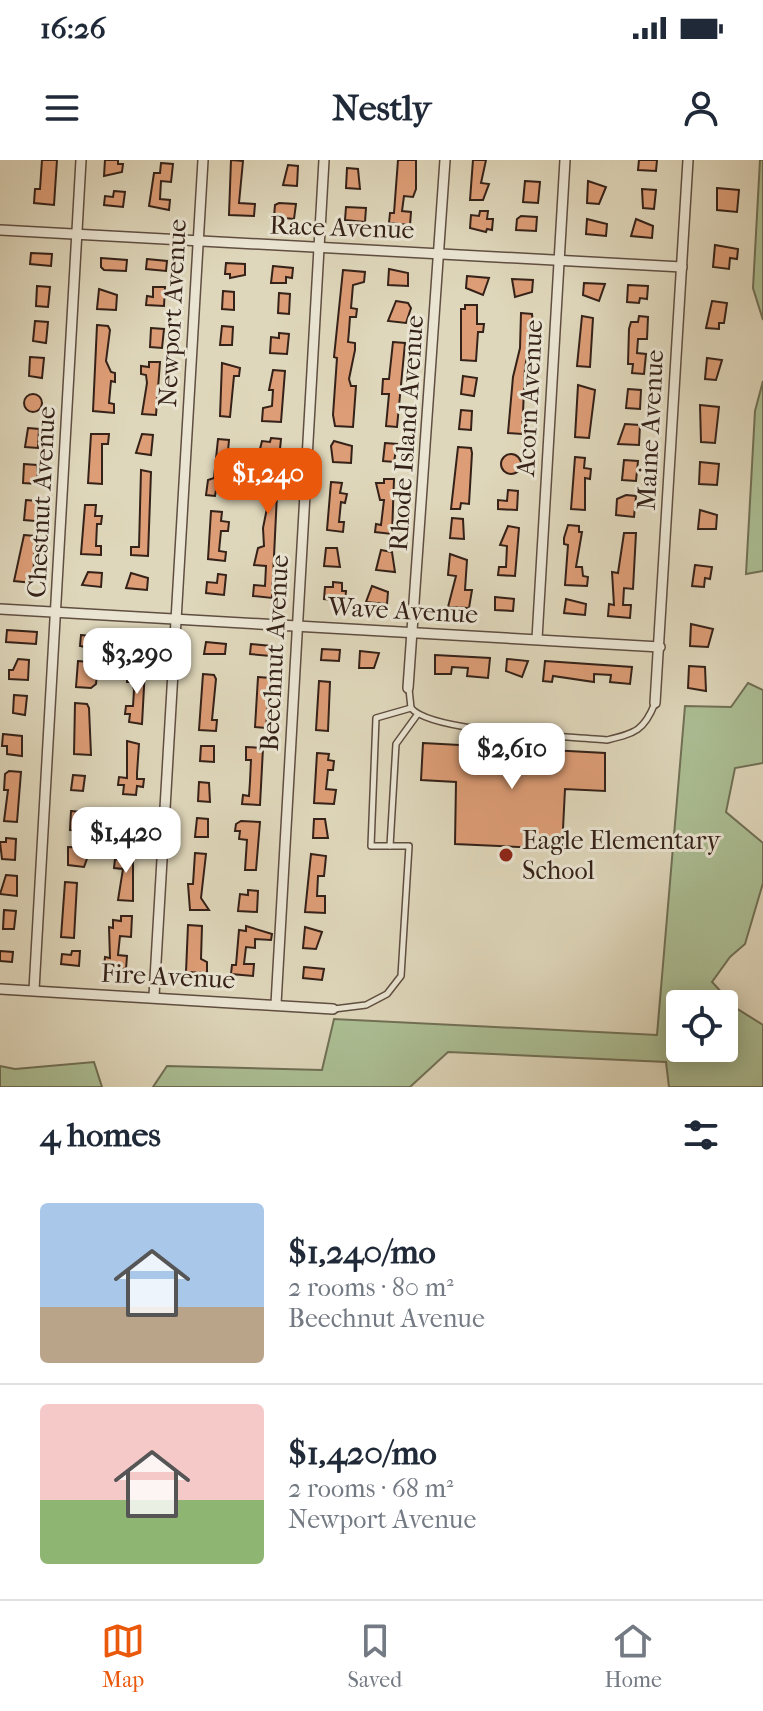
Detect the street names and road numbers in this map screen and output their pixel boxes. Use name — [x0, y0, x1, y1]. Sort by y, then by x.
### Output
street label: Race Avenue — [269, 209, 415, 246]
street label: Newport Avenue — [152, 218, 193, 408]
street label: Rhode Island Avenue — [383, 314, 430, 552]
street label: Acorn Avenue — [510, 319, 549, 478]
street label: Maine Avenue — [631, 349, 670, 511]
street label: Chestnut Avenue — [21, 405, 62, 599]
street label: Beechnut Avenue — [254, 554, 295, 752]
street label: Wave Avenue — [326, 591, 479, 630]
street label: Fire Avenue — [100, 957, 236, 996]

